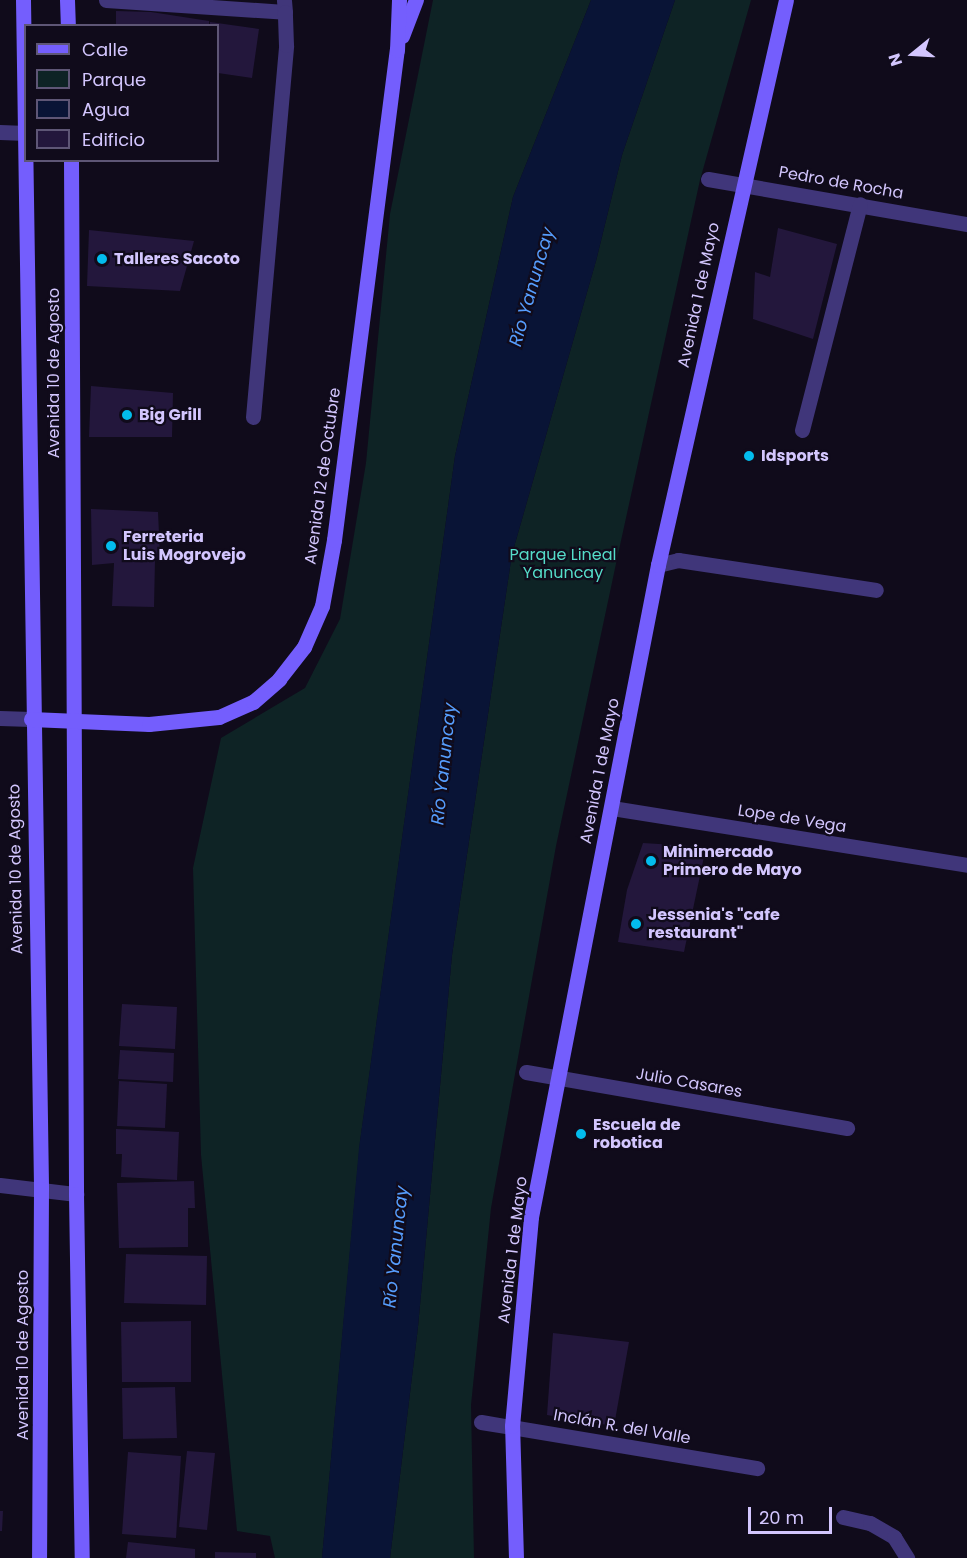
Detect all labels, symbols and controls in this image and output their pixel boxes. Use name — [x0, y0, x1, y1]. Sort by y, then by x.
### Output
legend — [24, 24, 219, 162]
north arrow — [883, 24, 943, 84]
text: Calle — [82, 37, 128, 62]
text: N — [883, 50, 908, 69]
text: Parque — [82, 67, 146, 92]
text: Agua — [82, 97, 130, 122]
text: Edificio — [82, 127, 145, 152]
street label: Pedro de Rocha — [777, 163, 905, 203]
street label: Avenida 1 de Mayo — [674, 221, 724, 369]
water label: Río Yanuncay — [505, 225, 559, 349]
place label: Talleres Sacoto — [114, 249, 240, 269]
marker: Talleres Sacoto — [95, 252, 109, 266]
street label: Avenida 10 de Agosto — [44, 288, 64, 458]
street label: Avenida 12 de Octubre — [301, 386, 345, 566]
place label: Big Grill — [139, 405, 202, 425]
marker: Big Grill — [120, 408, 134, 422]
place label: Idsports — [761, 446, 829, 466]
marker: Idsports — [742, 449, 756, 463]
place label: Ferreteria Luis Mogrovejo — [123, 527, 246, 565]
marker: Ferreteria Luis Mogrovejo — [104, 539, 118, 553]
park label: Parque Lineal Yanuncay — [509, 545, 617, 583]
street label: Avenida 1 de Mayo — [576, 697, 624, 845]
water label: Río Yanuncay — [427, 702, 461, 826]
street label: Avenida 10 de Agosto — [5, 784, 27, 954]
street label: Lope de Vega — [736, 801, 848, 837]
place label: Minimercado Primero de Mayo — [663, 842, 802, 880]
marker: Minimercado Primero de Mayo — [644, 854, 658, 868]
place label: Jessenia's "cafe restaurant" — [648, 905, 780, 943]
marker: Jessenia's "cafe restaurant" — [629, 917, 643, 931]
street label: Julio Casares — [634, 1064, 744, 1102]
place label: Escuela de robotica — [593, 1115, 681, 1153]
marker: Escuela de robotica — [574, 1127, 588, 1141]
street label: Avenida 1 de Mayo — [494, 1175, 532, 1325]
water label: Río Yanuncay — [379, 1185, 413, 1309]
street label: Avenida 10 de Agosto — [13, 1270, 33, 1440]
street label: Inclán R. del Valle — [552, 1405, 692, 1449]
scale bar — [751, 1495, 835, 1533]
text: 20 m — [759, 1505, 804, 1530]

